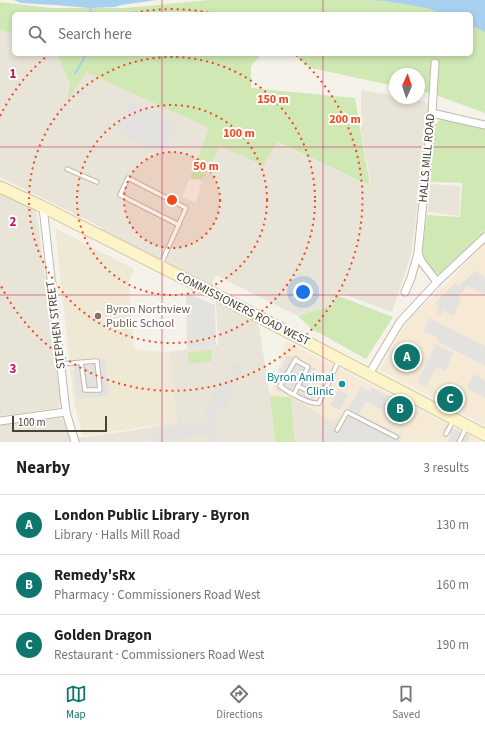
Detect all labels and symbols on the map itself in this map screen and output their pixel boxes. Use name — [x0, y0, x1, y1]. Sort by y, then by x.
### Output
text: 1 — [10, 65, 17, 83]
north arrow — [389, 68, 425, 104]
text: 150 m — [257, 91, 289, 108]
text: 200 m — [329, 111, 361, 128]
street label: HALLS MILL ROAD — [415, 113, 439, 203]
text: 100 m — [223, 125, 255, 142]
text: 50 m — [193, 158, 219, 175]
centre of rings — [165, 193, 179, 207]
text: 2 — [10, 213, 17, 231]
street label: COMMISSIONERS ROAD WEST — [173, 268, 313, 350]
street label: STEPHEN STREET — [42, 279, 70, 370]
your location — [293, 282, 313, 302]
place label: Byron Northview Public School — [106, 301, 191, 332]
marker: Byron Northview Public School — [93, 311, 103, 321]
pin: A — [394, 342, 420, 372]
text: 3 — [10, 360, 17, 378]
place label: Byron Animal Clinic — [267, 369, 335, 400]
marker: Byron Animal Clinic — [337, 379, 347, 389]
pin: C — [437, 384, 463, 414]
pin: B — [387, 394, 413, 424]
scale bar — [12, 414, 107, 433]

